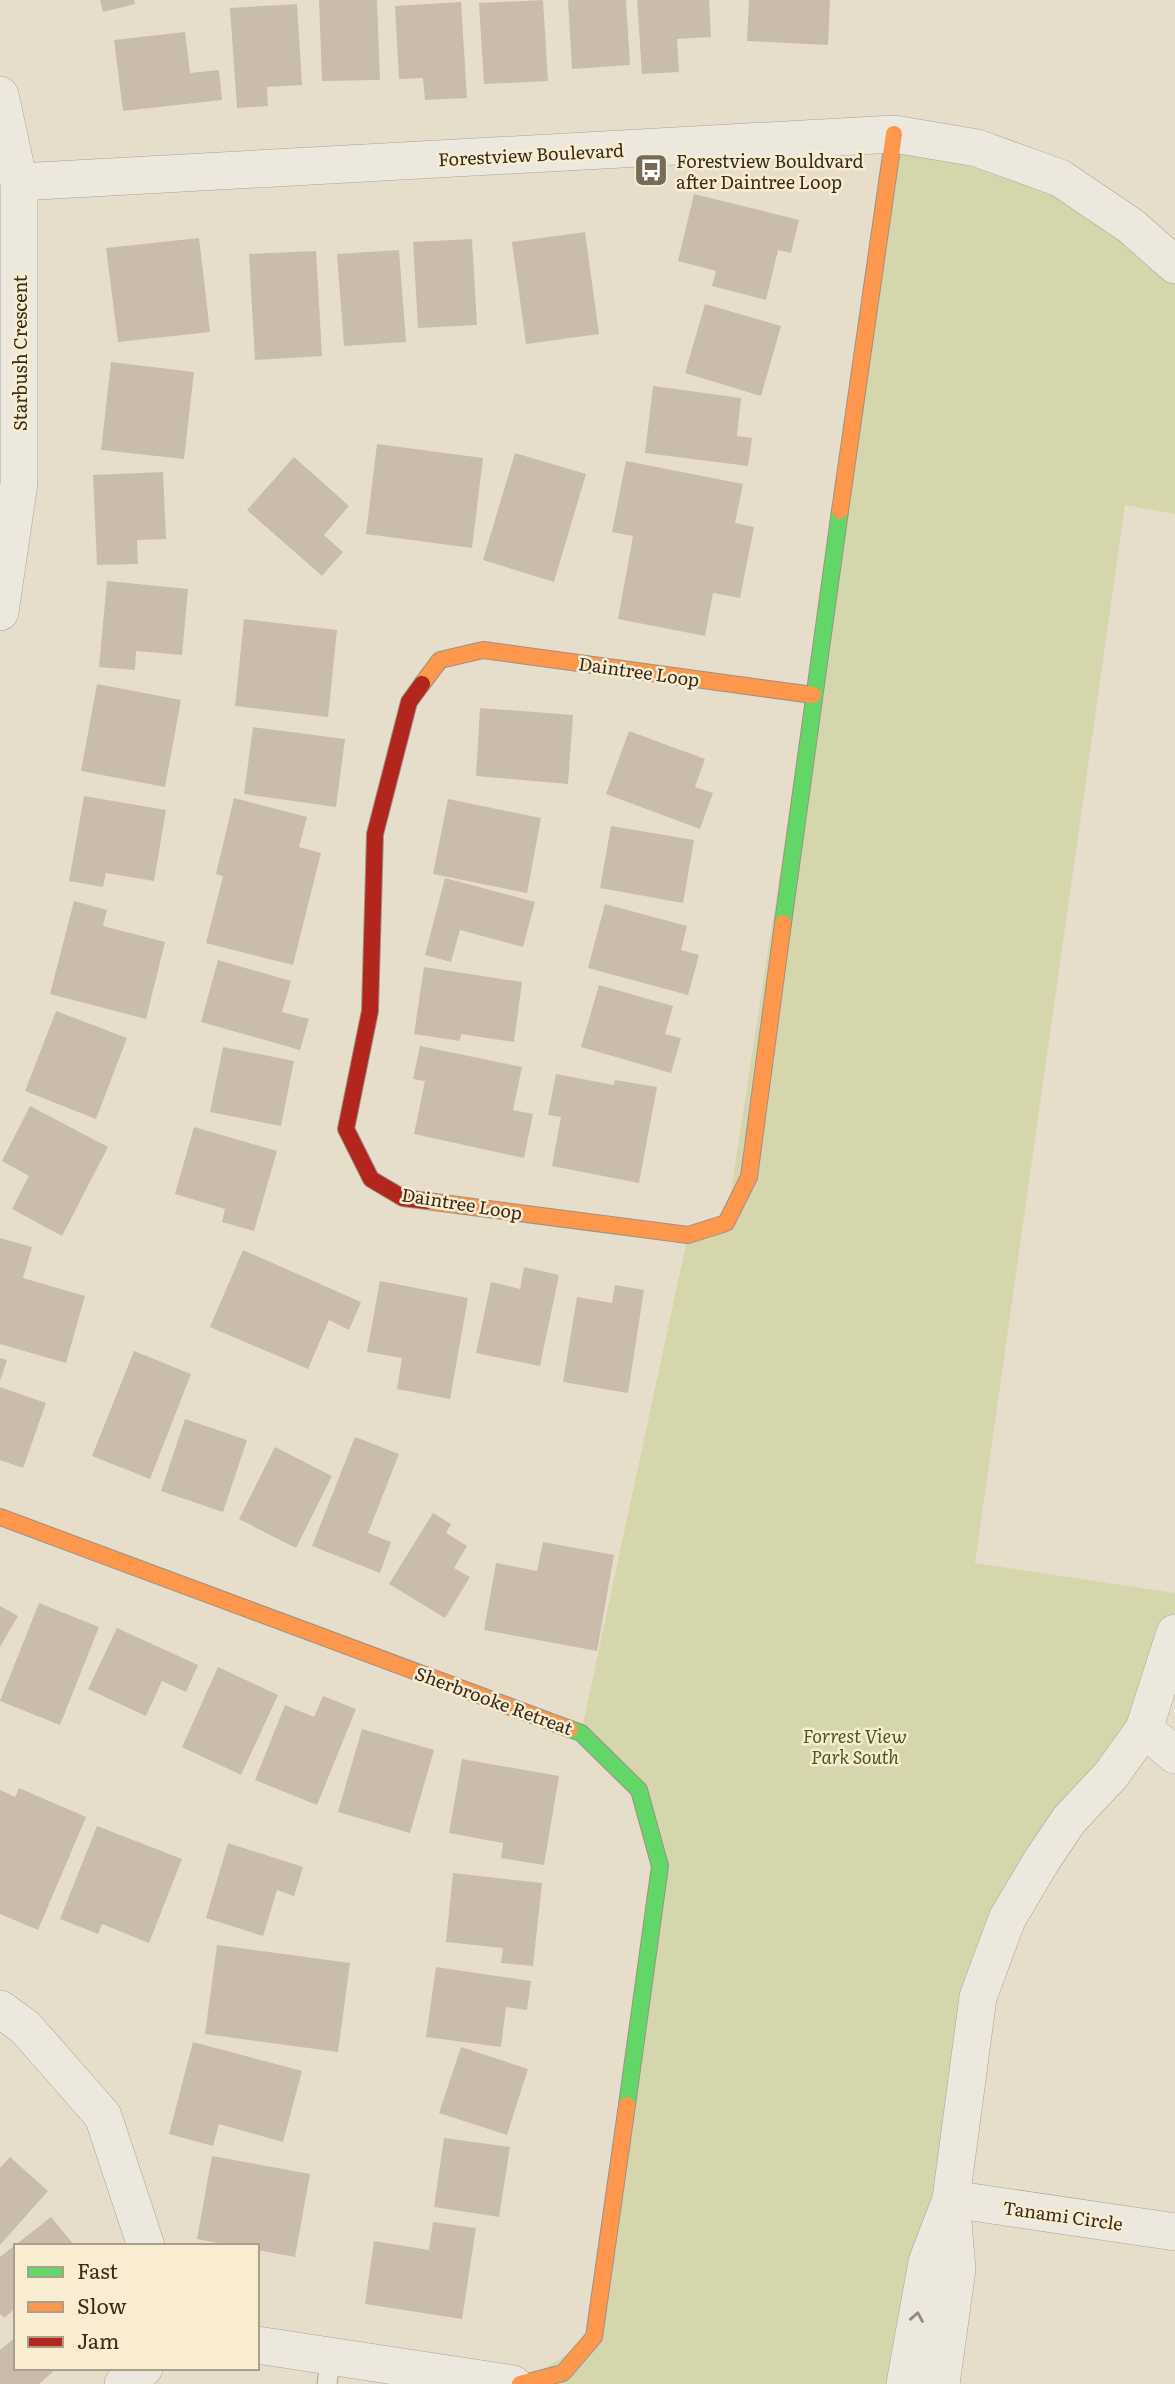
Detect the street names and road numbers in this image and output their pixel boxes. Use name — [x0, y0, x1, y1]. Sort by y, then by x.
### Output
street label: Forestview Boulevard — [437, 136, 625, 172]
street label: Starbush Crescent — [6, 274, 33, 431]
street label: Daintree Loop — [577, 649, 701, 693]
street label: Daintree Loop — [400, 1180, 524, 1226]
street label: Sherbrooke Retreat — [411, 1659, 577, 1741]
street label: Tanami Circle — [1001, 2193, 1125, 2237]

